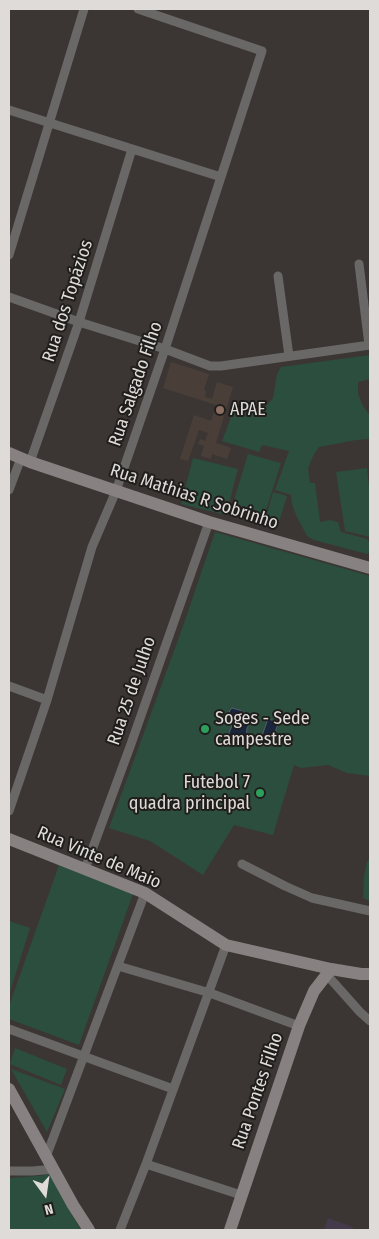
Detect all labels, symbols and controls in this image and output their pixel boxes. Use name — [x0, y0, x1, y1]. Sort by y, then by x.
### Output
street label: Rua dos Topázios — [38, 237, 98, 365]
street label: Rua Salgado Filho — [105, 319, 167, 449]
place label: APAE — [230, 399, 266, 421]
marker: APAE — [214, 404, 226, 416]
street label: Rua Mathias R Sobrinho — [107, 460, 281, 534]
street label: Rua 25 de Julho — [103, 634, 161, 748]
place label: Soges - Sede campestre — [215, 708, 310, 751]
marker: Soges - Sede campestre — [199, 723, 211, 735]
place label: Futebol 7 quadra principal — [129, 772, 250, 814]
marker: Futebol 7 quadra principal — [254, 787, 266, 799]
street label: Rua Vinte de Maio — [34, 822, 164, 894]
street label: Rua Pontes Filho — [228, 1030, 288, 1152]
north arrow — [20, 1169, 70, 1219]
text: N — [43, 1200, 55, 1218]

